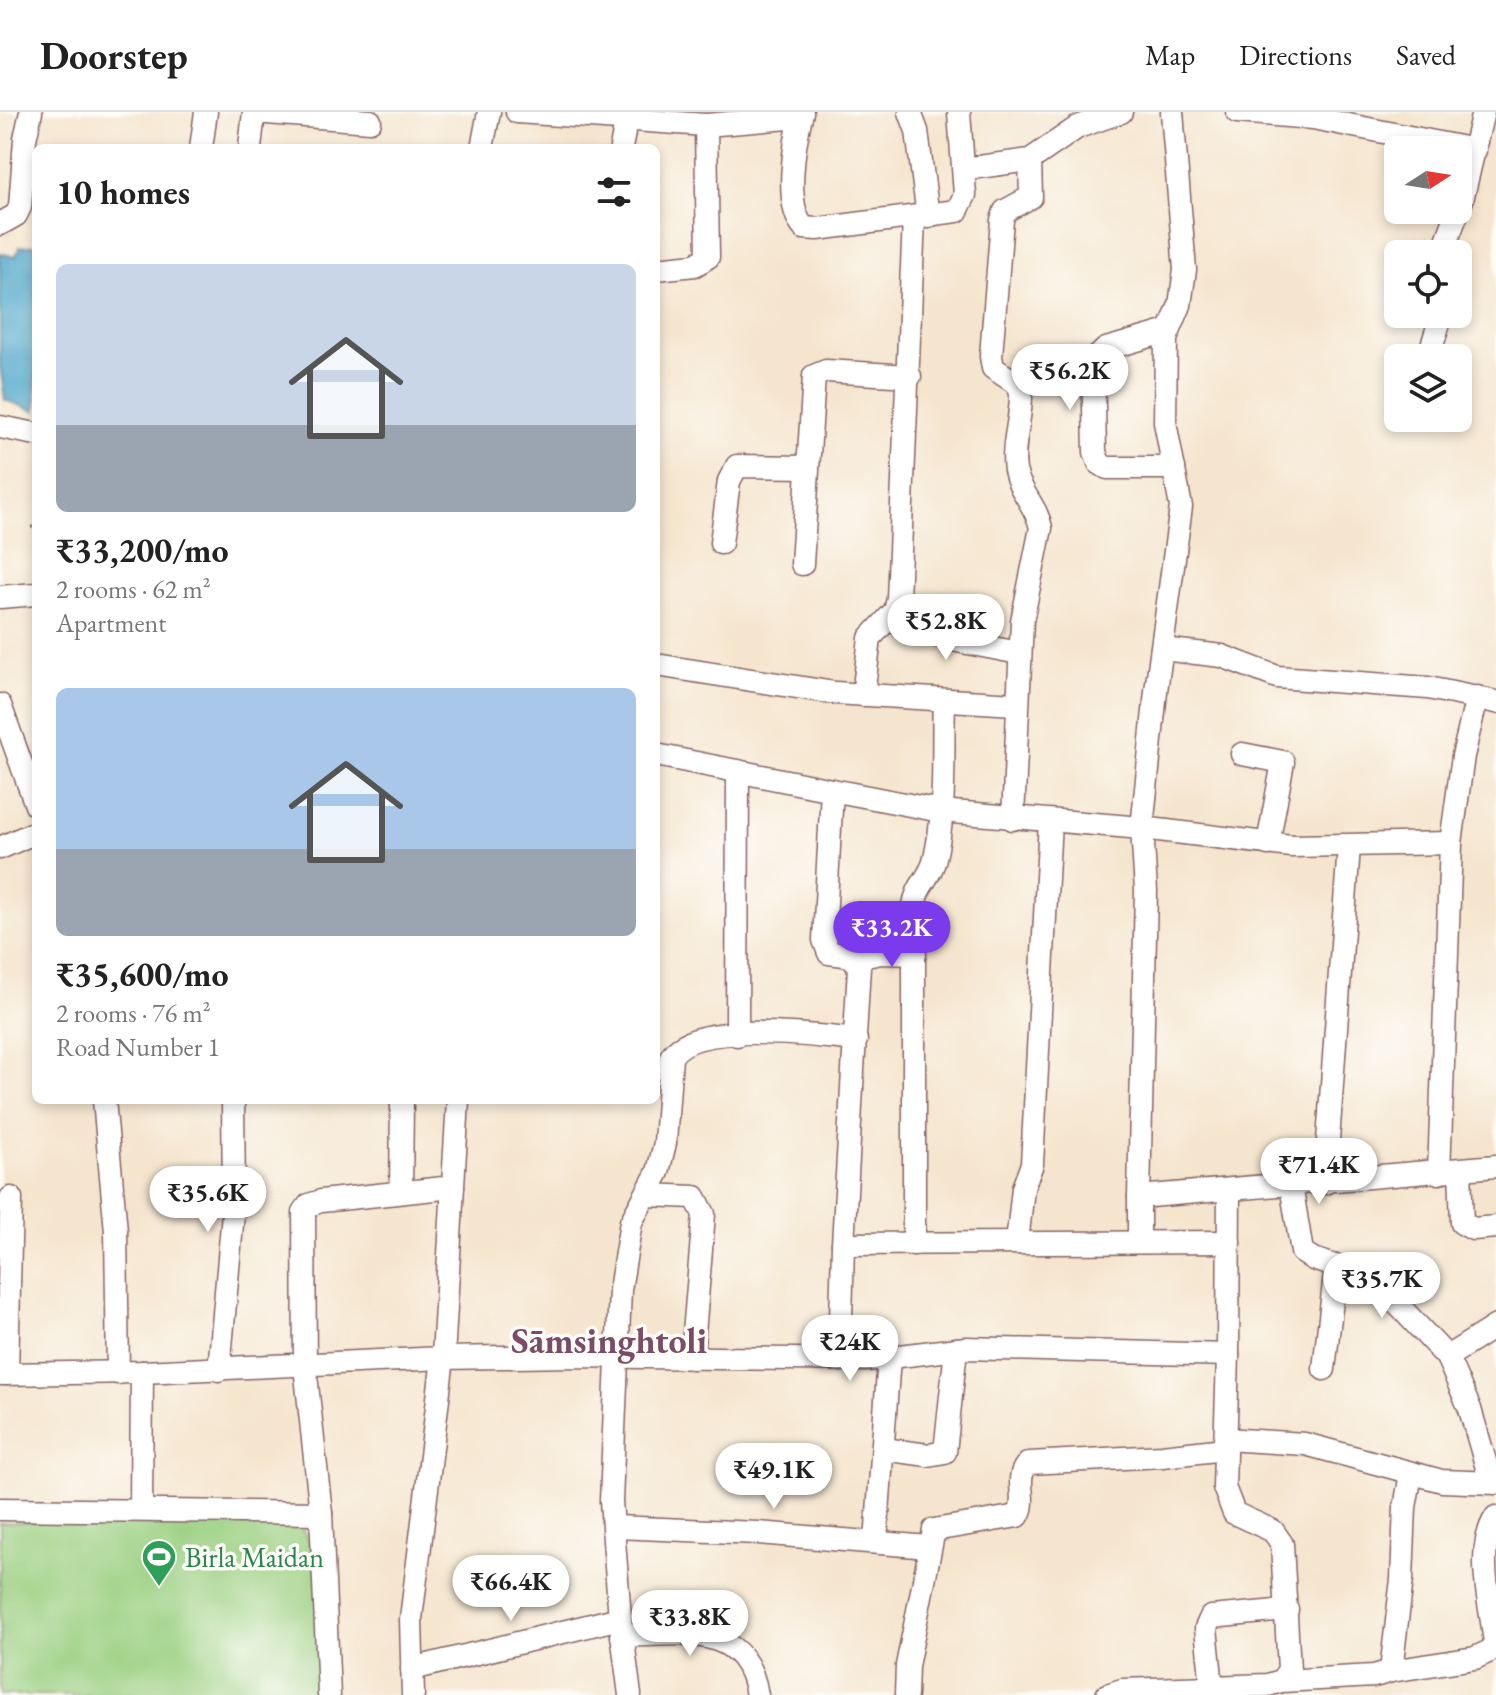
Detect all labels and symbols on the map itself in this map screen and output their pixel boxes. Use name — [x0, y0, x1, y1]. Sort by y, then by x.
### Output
north arrow — [1384, 136, 1472, 224]
pin: ₹56.2K — [1005, 344, 1135, 412]
pin: ₹52.8K — [881, 594, 1011, 662]
pin: ₹33.2K — [827, 901, 957, 969]
pin: ₹71.4K — [1254, 1138, 1384, 1206]
pin: ₹35.6K — [143, 1166, 273, 1234]
pin: ₹35.7K — [1317, 1252, 1447, 1320]
pin: ₹24K — [803, 1315, 897, 1383]
district label: Sāmsinghtoli — [511, 1317, 707, 1364]
pin: ₹49.1K — [709, 1443, 839, 1511]
sports icon: Birla Maidan — [140, 1538, 178, 1588]
place label: Birla Maidan — [185, 1539, 324, 1575]
pin: ₹66.4K — [446, 1555, 576, 1623]
pin: ₹33.8K — [625, 1590, 755, 1658]

